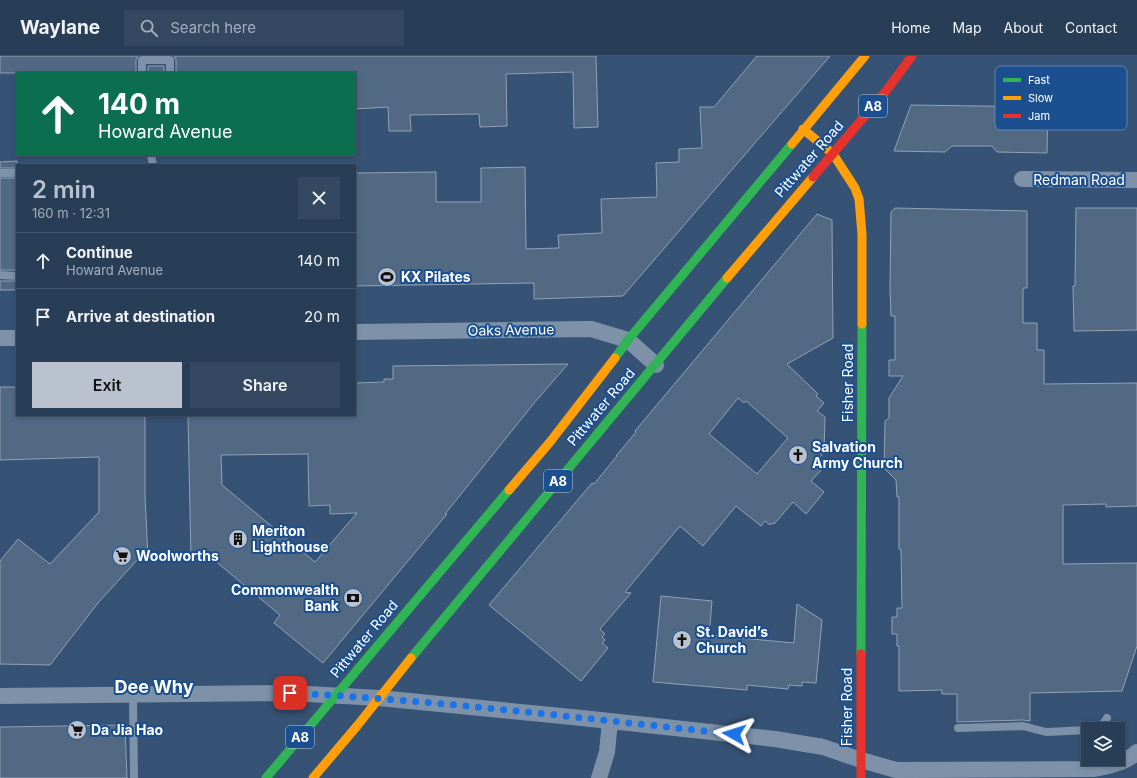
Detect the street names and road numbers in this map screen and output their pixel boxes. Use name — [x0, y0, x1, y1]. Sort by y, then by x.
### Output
road number: A8 — [859, 95, 887, 117]
street label: Pittwater Road — [771, 117, 847, 201]
street label: Redman Road — [1033, 171, 1125, 188]
street label: Oaks Avenue — [467, 320, 555, 339]
street label: Fisher Road — [839, 344, 856, 422]
street label: Pittwater Road — [563, 364, 638, 449]
road number: A8 — [544, 470, 572, 492]
street label: Pittwater Road — [326, 596, 401, 681]
street label: Fisher Road — [838, 668, 855, 746]
road number: A8 — [286, 726, 314, 748]

